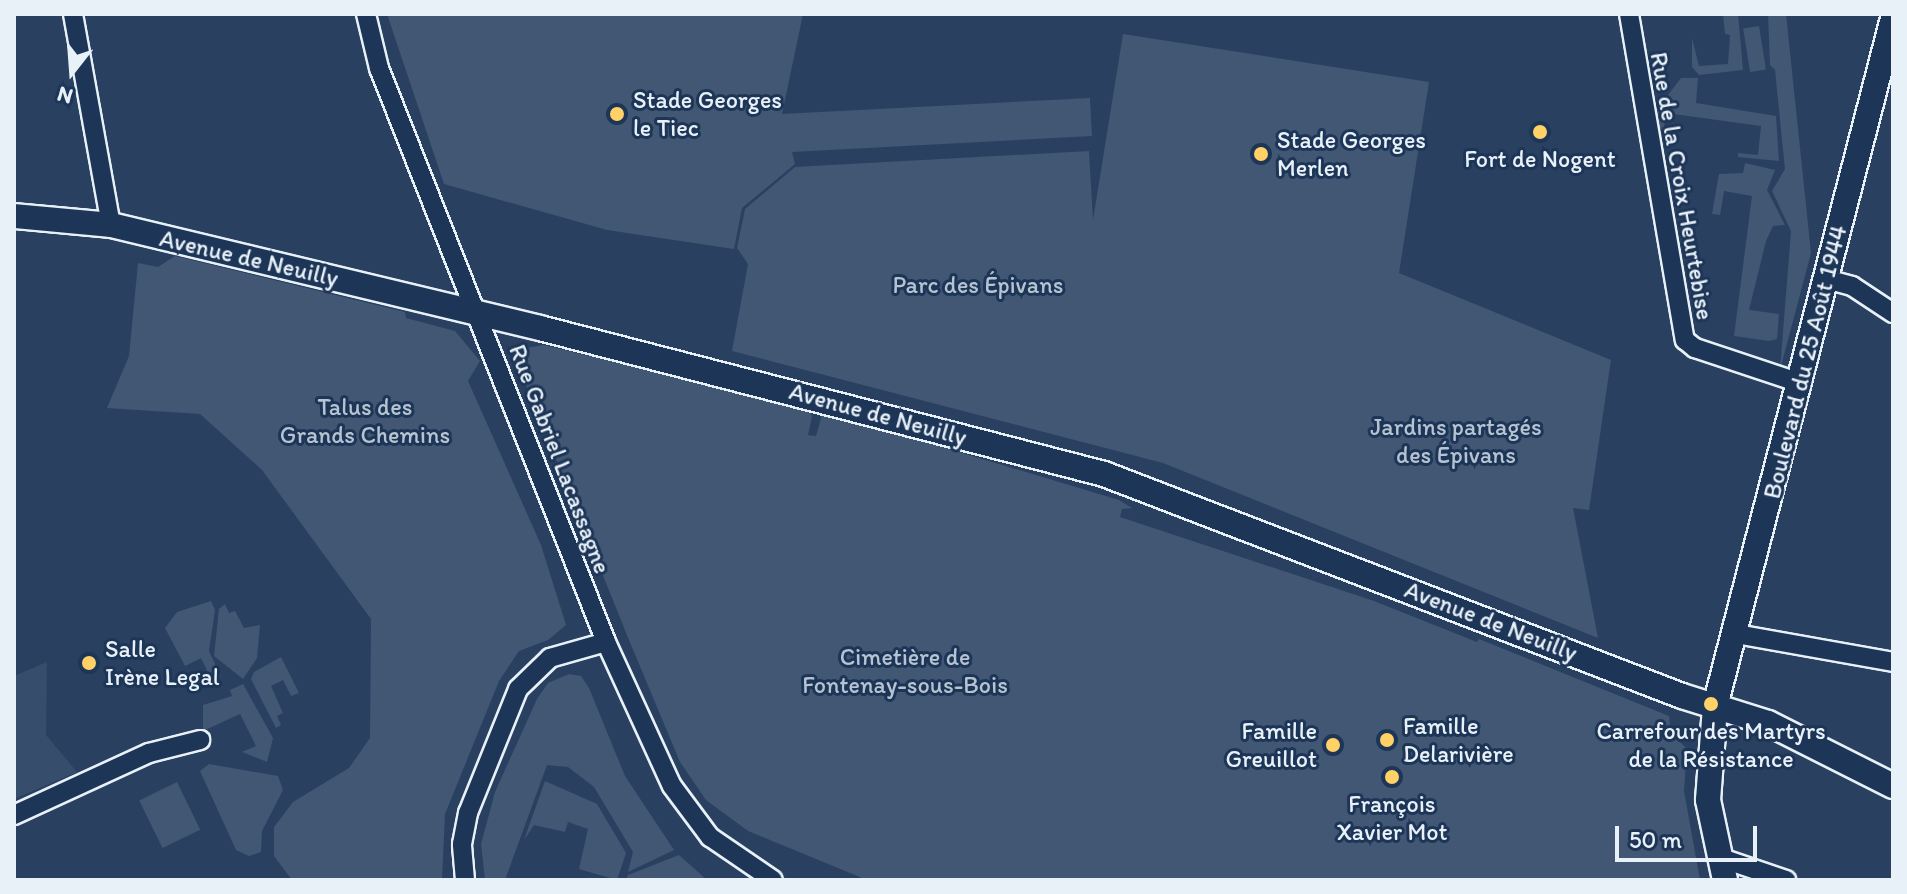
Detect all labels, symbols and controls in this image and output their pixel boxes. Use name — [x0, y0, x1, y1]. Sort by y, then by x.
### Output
north arrow — [32, 32, 112, 112]
street label: Rue de la Croix Heurtebise — [1644, 50, 1720, 322]
text: N — [54, 80, 76, 111]
place label: Stade Georges le Tiec — [633, 86, 782, 142]
marker: Stade Georges le Tiec — [608, 105, 626, 123]
marker: Fort de Nogent — [1531, 123, 1549, 141]
place label: Stade Georges Merlen — [1277, 126, 1426, 182]
marker: Stade Georges Merlen — [1252, 145, 1270, 163]
place label: Fort de Nogent — [1464, 145, 1616, 173]
street label: Boulevard du 25 Août 1944 — [1757, 222, 1853, 502]
street label: Avenue de Neuilly — [157, 223, 341, 293]
park label: Parc des Épivans — [892, 271, 1064, 299]
street label: Rue Gabriel Lacassagne — [503, 340, 617, 578]
street label: Avenue de Neuilly — [786, 377, 970, 451]
park label: Talus des Grands Chemins — [280, 393, 450, 449]
park label: Jardins partagés des Épivans — [1370, 413, 1542, 469]
street label: Avenue de Neuilly — [1401, 575, 1581, 667]
place label: Salle Irène Legal — [105, 635, 219, 691]
park label: Cimetière de Fontenay-sous-Bois — [802, 643, 1008, 699]
marker: Salle Irène Legal — [80, 654, 98, 672]
marker: Carrefour des Martyrs de la Résistance — [1702, 695, 1720, 713]
place label: Famille Delarivière — [1403, 712, 1514, 768]
place label: Famille Greuillot — [1225, 717, 1317, 773]
place label: Carrefour des Martyrs de la Résistance — [1596, 717, 1826, 773]
marker: Famille Delarivière — [1378, 731, 1396, 749]
marker: Famille Greuillot — [1324, 736, 1342, 754]
marker: François Xavier Mot — [1383, 768, 1401, 786]
place label: François Xavier Mot — [1336, 790, 1448, 846]
scale bar — [1619, 810, 1761, 860]
text: 50 m — [1629, 825, 1682, 854]

